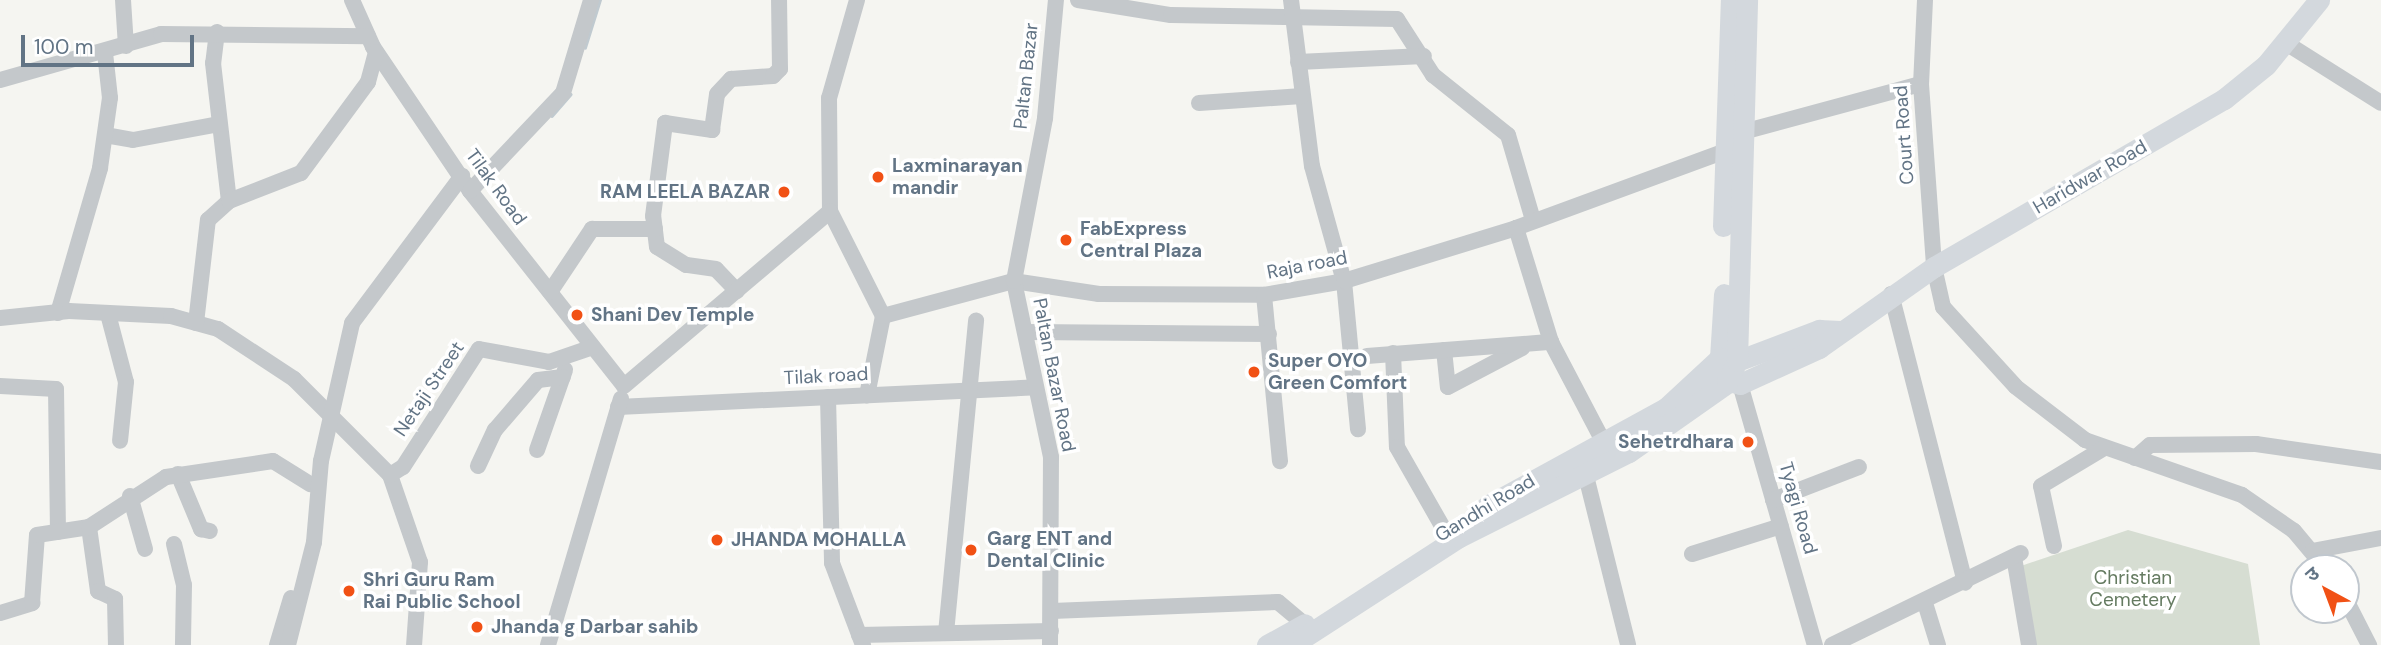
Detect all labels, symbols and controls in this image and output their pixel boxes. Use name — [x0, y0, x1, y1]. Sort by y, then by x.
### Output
scale bar — [24, 21, 198, 65]
street label: Paltan Bazar — [1009, 22, 1043, 130]
text: 100 m — [34, 33, 94, 61]
street label: Court Road — [1889, 85, 1919, 185]
street label: Haridwar Road — [2029, 135, 2151, 219]
street label: Tilak Road — [461, 144, 531, 230]
place label: Laxminarayan mandir — [892, 155, 1023, 199]
marker: Laxminarayan mandir — [870, 169, 886, 185]
place label: RAM LEELA BAZAR — [600, 181, 770, 203]
marker: RAM LEELA BAZAR — [776, 184, 792, 200]
place label: FabExpress Central Plaza — [1080, 218, 1202, 262]
marker: FabExpress Central Plaza — [1058, 232, 1074, 248]
street label: Raja road — [1265, 246, 1349, 284]
street label: Paltan Bazar Road — [1028, 296, 1080, 454]
place label: Shani Dev Temple — [591, 304, 754, 326]
marker: Shani Dev Temple — [569, 307, 585, 323]
street label: Netaji Street — [389, 337, 469, 441]
place label: Super OYO Green Comfort — [1268, 350, 1407, 394]
street label: Tilak road — [783, 362, 869, 390]
marker: Super OYO Green Comfort — [1246, 364, 1262, 380]
place label: Sehetrdhara — [1618, 431, 1734, 453]
marker: Sehetrdhara — [1740, 434, 1756, 450]
street label: Tyagi Road — [1774, 459, 1822, 557]
street label: Gandhi Road — [1431, 469, 1539, 547]
place label: Garg ENT and Dental Clinic — [987, 528, 1112, 572]
place label: JHANDA MOHALLA — [731, 529, 906, 551]
marker: JHANDA MOHALLA — [709, 532, 725, 548]
marker: Garg ENT and Dental Clinic — [961, 540, 981, 560]
north arrow — [2290, 554, 2360, 624]
text: उ — [2300, 561, 2325, 587]
park label: Christian Cemetery — [2089, 567, 2177, 611]
place label: Shri Guru Ram Rai Public School — [363, 569, 521, 613]
marker: Shri Guru Ram Rai Public School — [341, 583, 357, 599]
place label: Jhanda g Darbar sahib — [491, 616, 698, 638]
marker: Jhanda g Darbar sahib — [469, 619, 485, 635]

